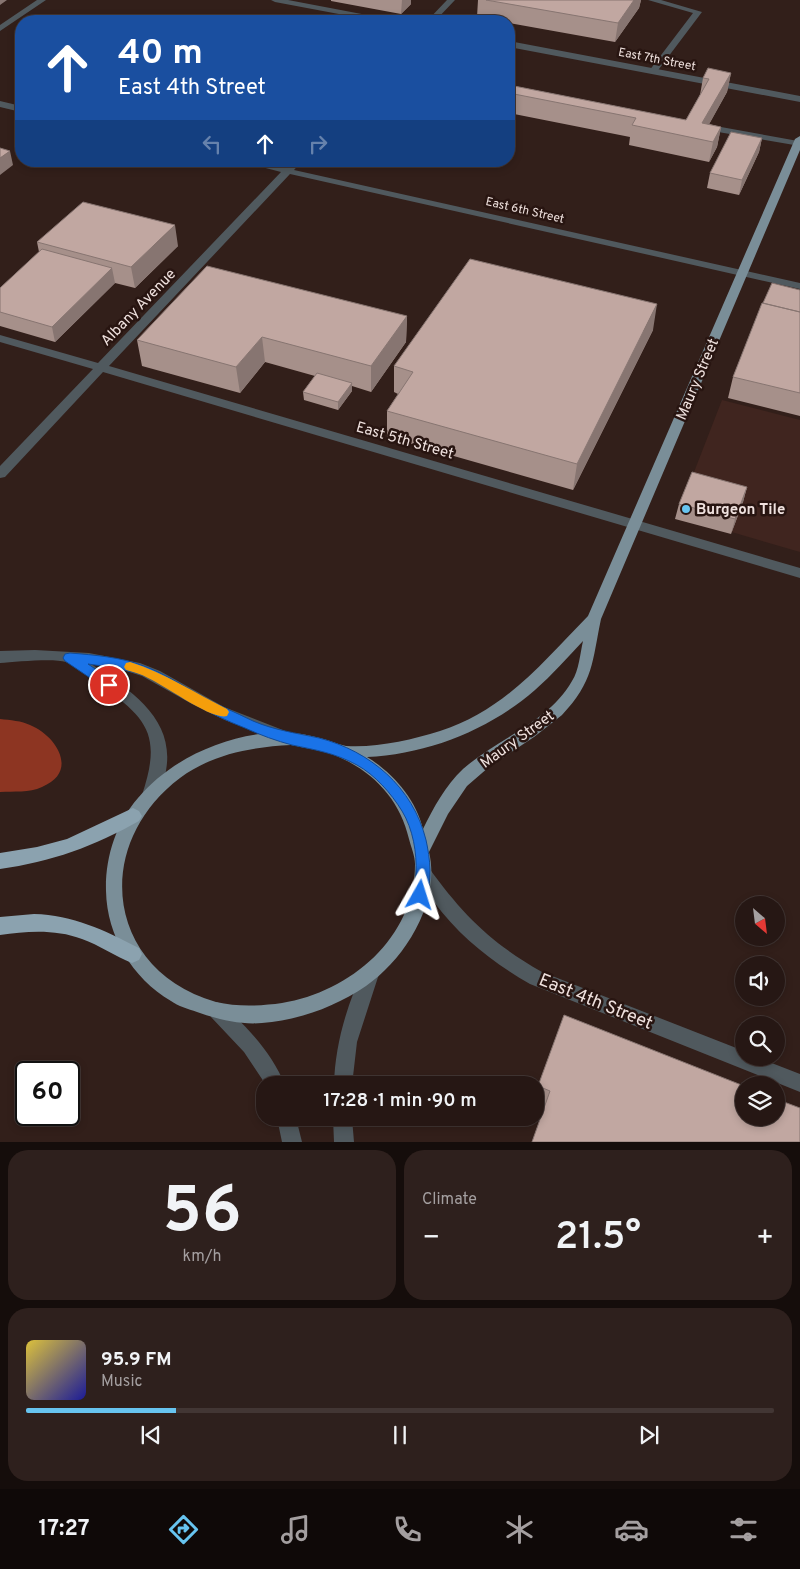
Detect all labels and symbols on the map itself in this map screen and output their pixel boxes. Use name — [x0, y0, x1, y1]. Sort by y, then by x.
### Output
street label: East 7th Street — [617, 45, 697, 75]
street label: East 6th Street — [484, 194, 566, 228]
street label: Albany Avenue — [97, 265, 181, 351]
street label: Maury Street — [673, 336, 724, 423]
street label: East 5th Street — [353, 418, 456, 464]
place label: Burgeon Tile — [696, 501, 785, 520]
marker: Burgeon Tile — [680, 503, 692, 515]
pin — [88, 664, 130, 706]
street label: Maury Street — [477, 707, 559, 773]
position arrow — [393, 868, 445, 920]
north arrow — [735, 896, 785, 946]
street label: East 4th Street — [535, 969, 656, 1036]
speed limit sign: 60 — [15, 1061, 80, 1126]

